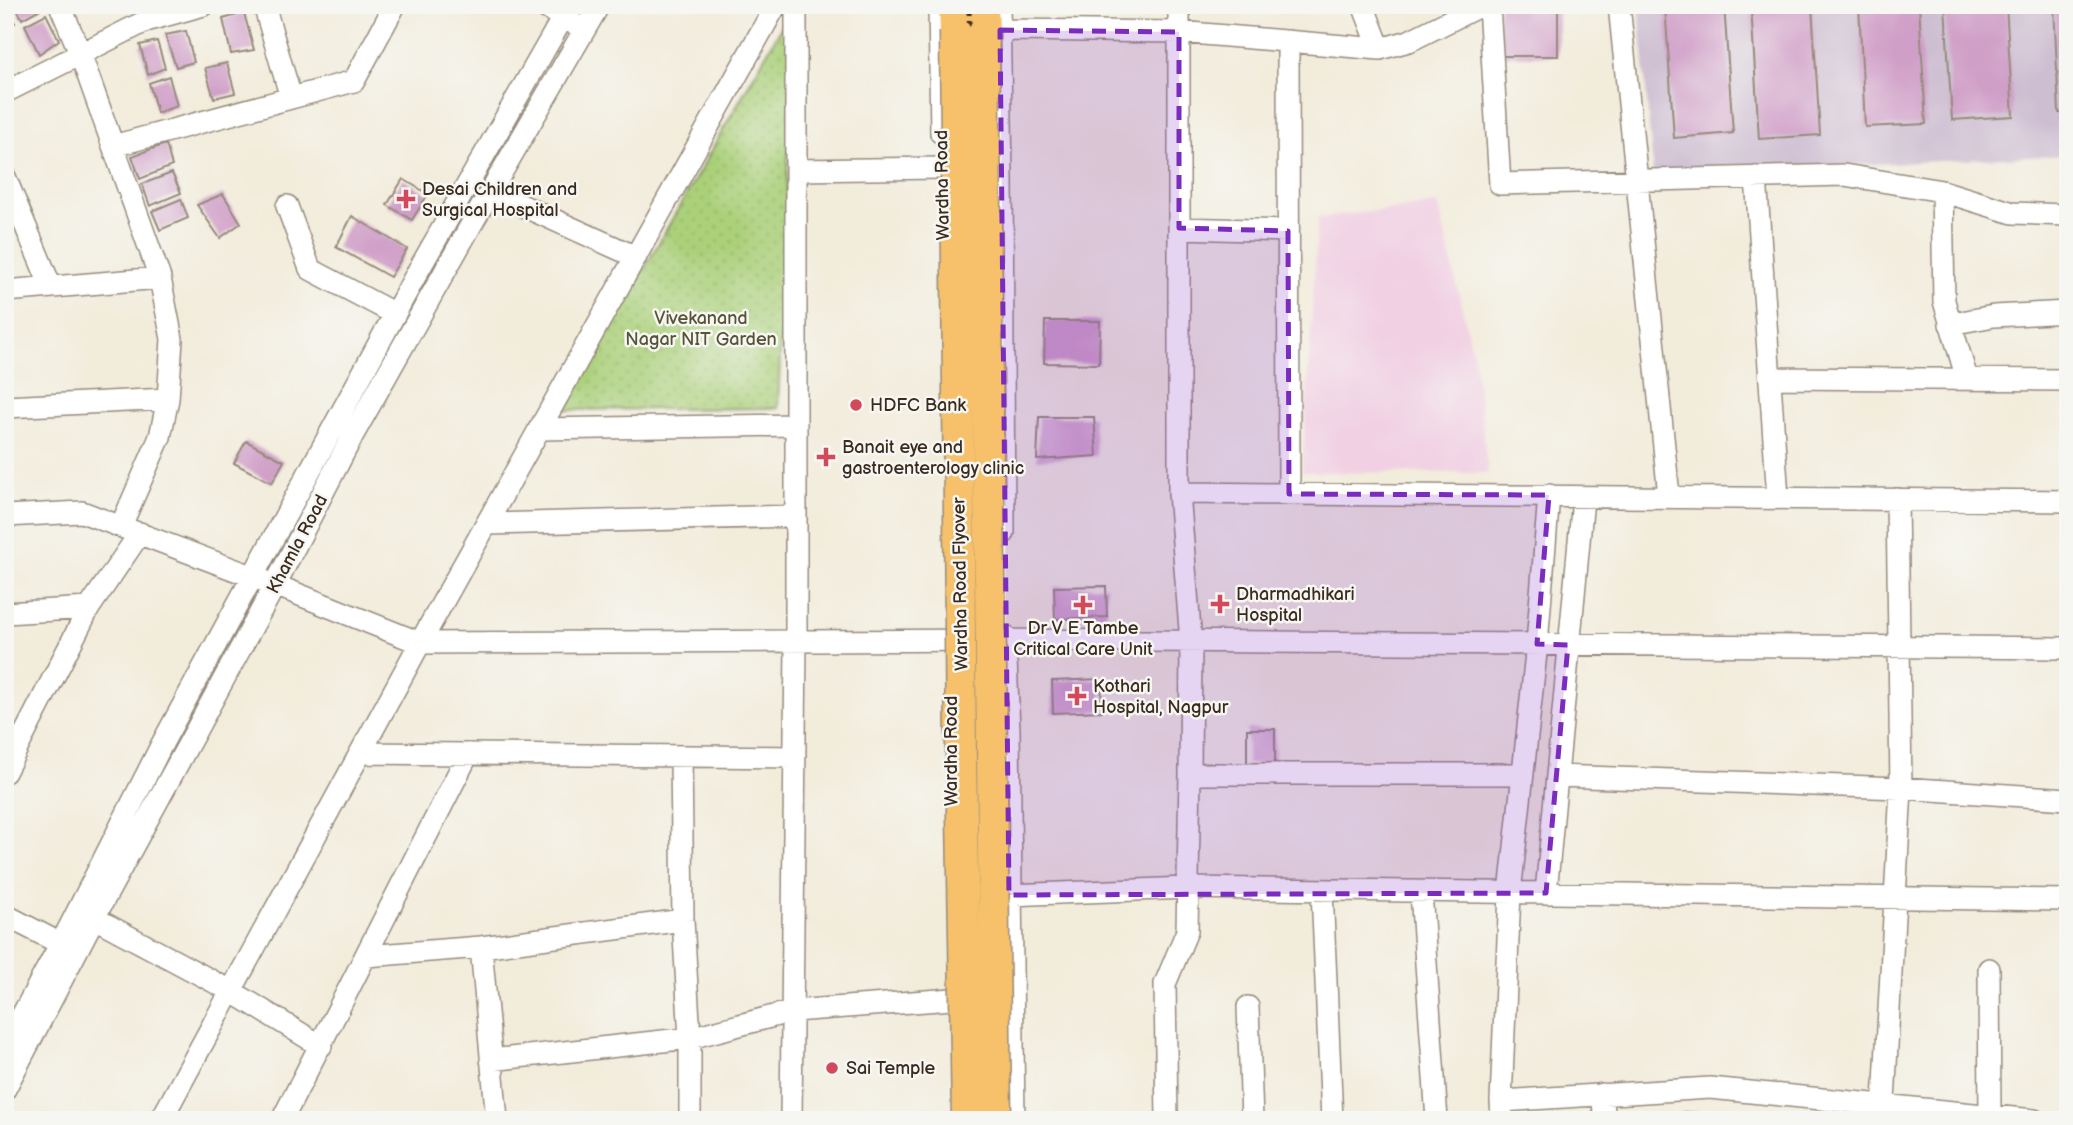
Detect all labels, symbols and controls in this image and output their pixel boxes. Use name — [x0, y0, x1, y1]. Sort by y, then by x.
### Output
street label: Wardha Road — [931, 130, 954, 240]
place label: Desai Children and Surgical Hospital — [422, 179, 577, 221]
marker: Desai Children and Surgical Hospital — [396, 189, 416, 209]
park label: Vivekanand Nagar NIT Garden — [625, 308, 777, 350]
place label: HDFC Bank — [870, 395, 966, 416]
marker: HDFC Bank — [848, 397, 864, 413]
place label: Banait eye and gastroenterology clinic — [842, 437, 1024, 479]
marker: Banait eye and gastroenterology clinic — [816, 447, 836, 467]
street label: Khamla Road — [263, 491, 332, 597]
street label: Wardha Road Flyover — [948, 497, 973, 671]
place label: Dharmadhikari Hospital — [1236, 584, 1355, 626]
marker: Dharmadhikari Hospital — [1210, 594, 1230, 614]
marker: Dr V E Tambe Critical Care Unit — [1073, 595, 1093, 615]
place label: Dr V E Tambe Critical Care Unit — [1013, 618, 1153, 660]
place label: Kothari Hospital, Nagpur — [1093, 676, 1229, 718]
marker: Kothari Hospital, Nagpur — [1067, 686, 1087, 706]
street label: Wardha Road — [941, 696, 962, 806]
place label: Sai Temple — [846, 1058, 935, 1079]
marker: Sai Temple — [824, 1060, 840, 1076]

